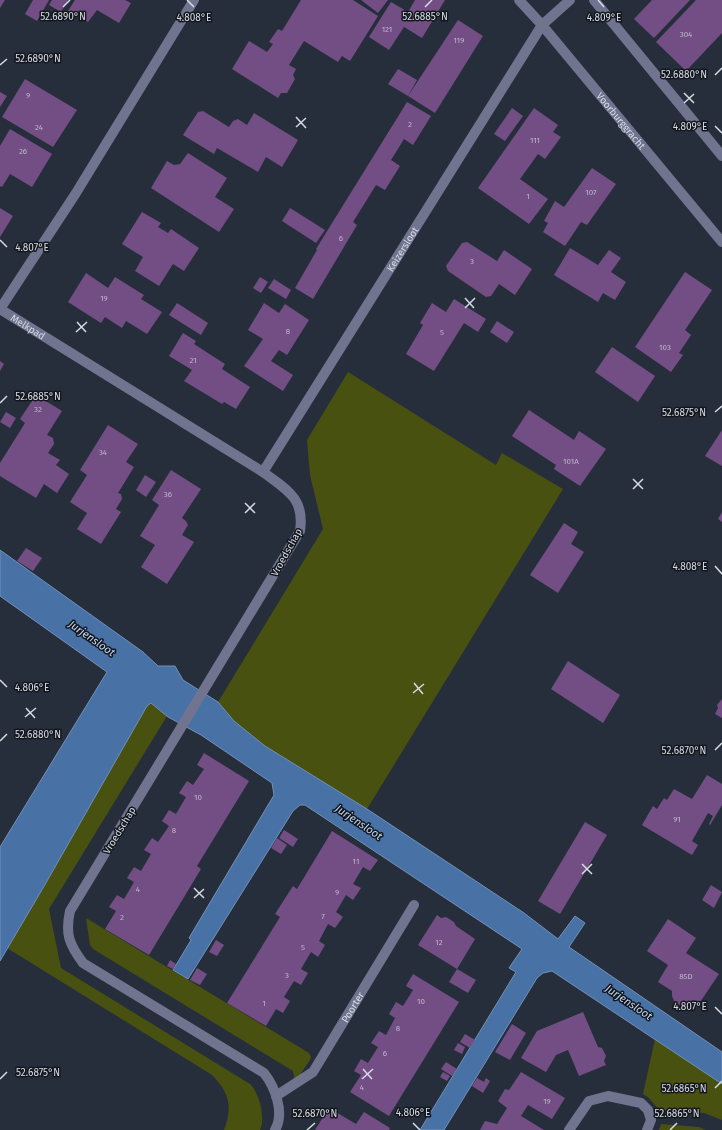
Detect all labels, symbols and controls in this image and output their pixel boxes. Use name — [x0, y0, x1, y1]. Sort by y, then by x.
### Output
text: 52.6890°N — [40, 11, 86, 23]
text: 52.6885°N — [402, 11, 448, 23]
text: 4.808°E — [177, 12, 211, 24]
text: 4.809°E — [587, 12, 621, 24]
house number: 121 — [382, 25, 392, 34]
house number: 304 — [680, 30, 693, 39]
house number: 119 — [453, 36, 465, 45]
text: 52.6890°N — [15, 53, 61, 65]
text: 52.6880°N — [661, 69, 707, 81]
street label: Voorburggracht — [593, 90, 648, 152]
house number: 9 — [26, 91, 30, 100]
house number: 2 — [408, 120, 412, 129]
text: 4.809°E — [673, 121, 707, 133]
house number: 24 — [35, 123, 44, 132]
house number: 111 — [530, 136, 540, 145]
house number: 26 — [19, 147, 27, 156]
house number: 107 — [585, 188, 597, 197]
house number: 1 — [526, 192, 530, 201]
street label: Keizersloot — [385, 225, 422, 274]
house number: 6 — [339, 234, 343, 243]
text: 4.807°E — [15, 242, 49, 254]
house number: 3 — [470, 257, 474, 266]
house number: 19 — [100, 294, 108, 303]
street label: Melkpad — [8, 312, 47, 343]
house number: 8 — [286, 327, 291, 336]
house number: 5 — [440, 328, 444, 337]
house number: 103 — [659, 343, 671, 352]
house number: 21 — [189, 356, 197, 365]
text: 52.6885°N — [15, 391, 61, 403]
house number: 32 — [34, 405, 42, 414]
text: 52.6875°N — [662, 407, 706, 419]
house number: 34 — [99, 448, 108, 457]
house number: 101A — [563, 457, 579, 466]
house number: 36 — [164, 490, 172, 499]
street label: Vroedschap — [269, 526, 305, 579]
text: 4.808°E — [673, 561, 707, 573]
water label: Jurjensloot — [65, 617, 117, 659]
text: 4.806°E — [15, 682, 49, 694]
text: 52.6880°N — [15, 729, 61, 741]
text: 52.6870°N — [662, 745, 706, 757]
house number: 10 — [194, 793, 202, 802]
water label: Jurjensloot — [332, 801, 385, 843]
street label: Vroedschap — [101, 805, 139, 856]
house number: 91 — [673, 815, 681, 824]
house number: 8 — [172, 826, 177, 835]
house number: 11 — [353, 857, 359, 866]
house number: 4 — [136, 885, 141, 894]
house number: 9 — [335, 888, 339, 897]
house number: 7 — [321, 912, 325, 921]
house number: 2 — [120, 913, 124, 922]
house number: 12 — [435, 938, 443, 947]
house number: 5 — [301, 943, 305, 952]
house number: 3 — [285, 971, 289, 980]
house number: 85D — [679, 972, 693, 981]
water label: Jurjensloot — [602, 981, 655, 1023]
street label: Poorter — [339, 990, 367, 1025]
house number: 10 — [417, 997, 425, 1006]
house number: 1 — [262, 999, 266, 1008]
text: 4.807°E — [673, 1001, 707, 1013]
house number: 8 — [396, 1024, 401, 1033]
house number: 6 — [383, 1049, 387, 1058]
text: 52.6875°N — [16, 1067, 60, 1079]
house number: 4 — [360, 1083, 365, 1092]
text: 52.6865°N — [661, 1083, 707, 1095]
house number: 19 — [543, 1097, 551, 1106]
text: 4.806°E — [396, 1107, 430, 1119]
text: 52.6870°N — [293, 1108, 337, 1120]
text: 52.6865°N — [654, 1108, 700, 1120]

